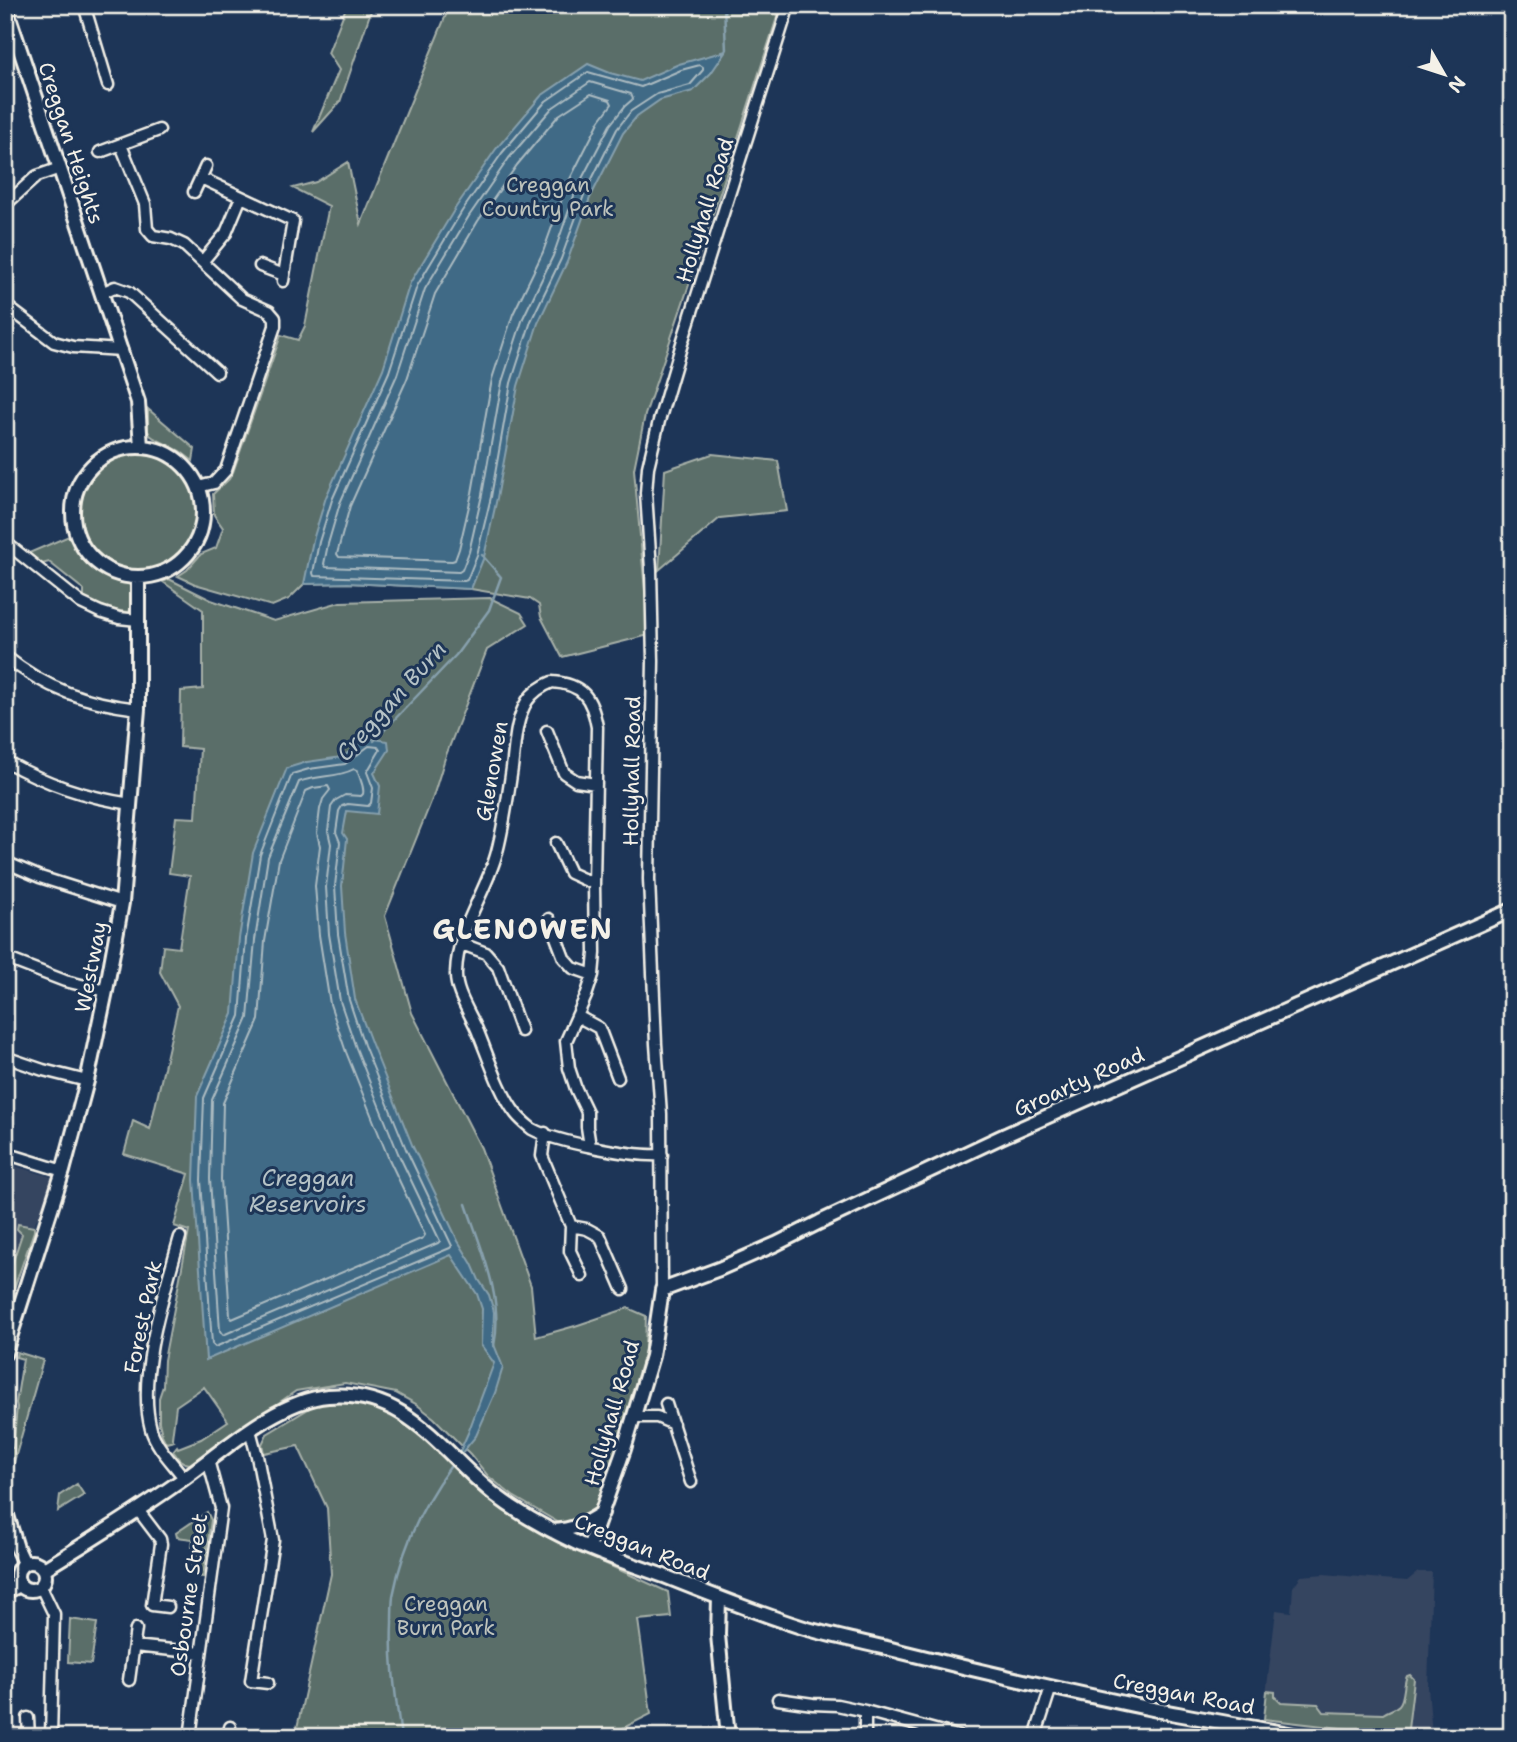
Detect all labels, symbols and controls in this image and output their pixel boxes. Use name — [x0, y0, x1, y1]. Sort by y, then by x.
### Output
north arrow — [1408, 38, 1478, 108]
street label: Creggan Heights — [32, 58, 110, 228]
text: N — [1442, 71, 1471, 98]
street label: Hollyhall Road — [670, 134, 740, 286]
park label: Creggan Country Park — [482, 171, 614, 223]
water label: Creggan Burn — [329, 635, 453, 767]
street label: Hollyhall Road — [617, 696, 647, 846]
street label: Glenowen — [469, 718, 515, 823]
district label: GLENOWEN — [432, 910, 614, 948]
street label: Westway — [68, 919, 114, 1015]
street label: Groarty Road — [1009, 1041, 1149, 1123]
water label: Creggan Reservoirs — [249, 1163, 367, 1219]
street label: Forest Park — [117, 1258, 169, 1376]
street label: Hollyhall Road — [578, 1337, 646, 1489]
street label: Creggan Road — [570, 1507, 714, 1587]
street label: Osbourne Street — [164, 1511, 214, 1679]
park label: Creggan Burn Park — [397, 1590, 495, 1642]
street label: Creggan Road — [1111, 1667, 1257, 1721]

